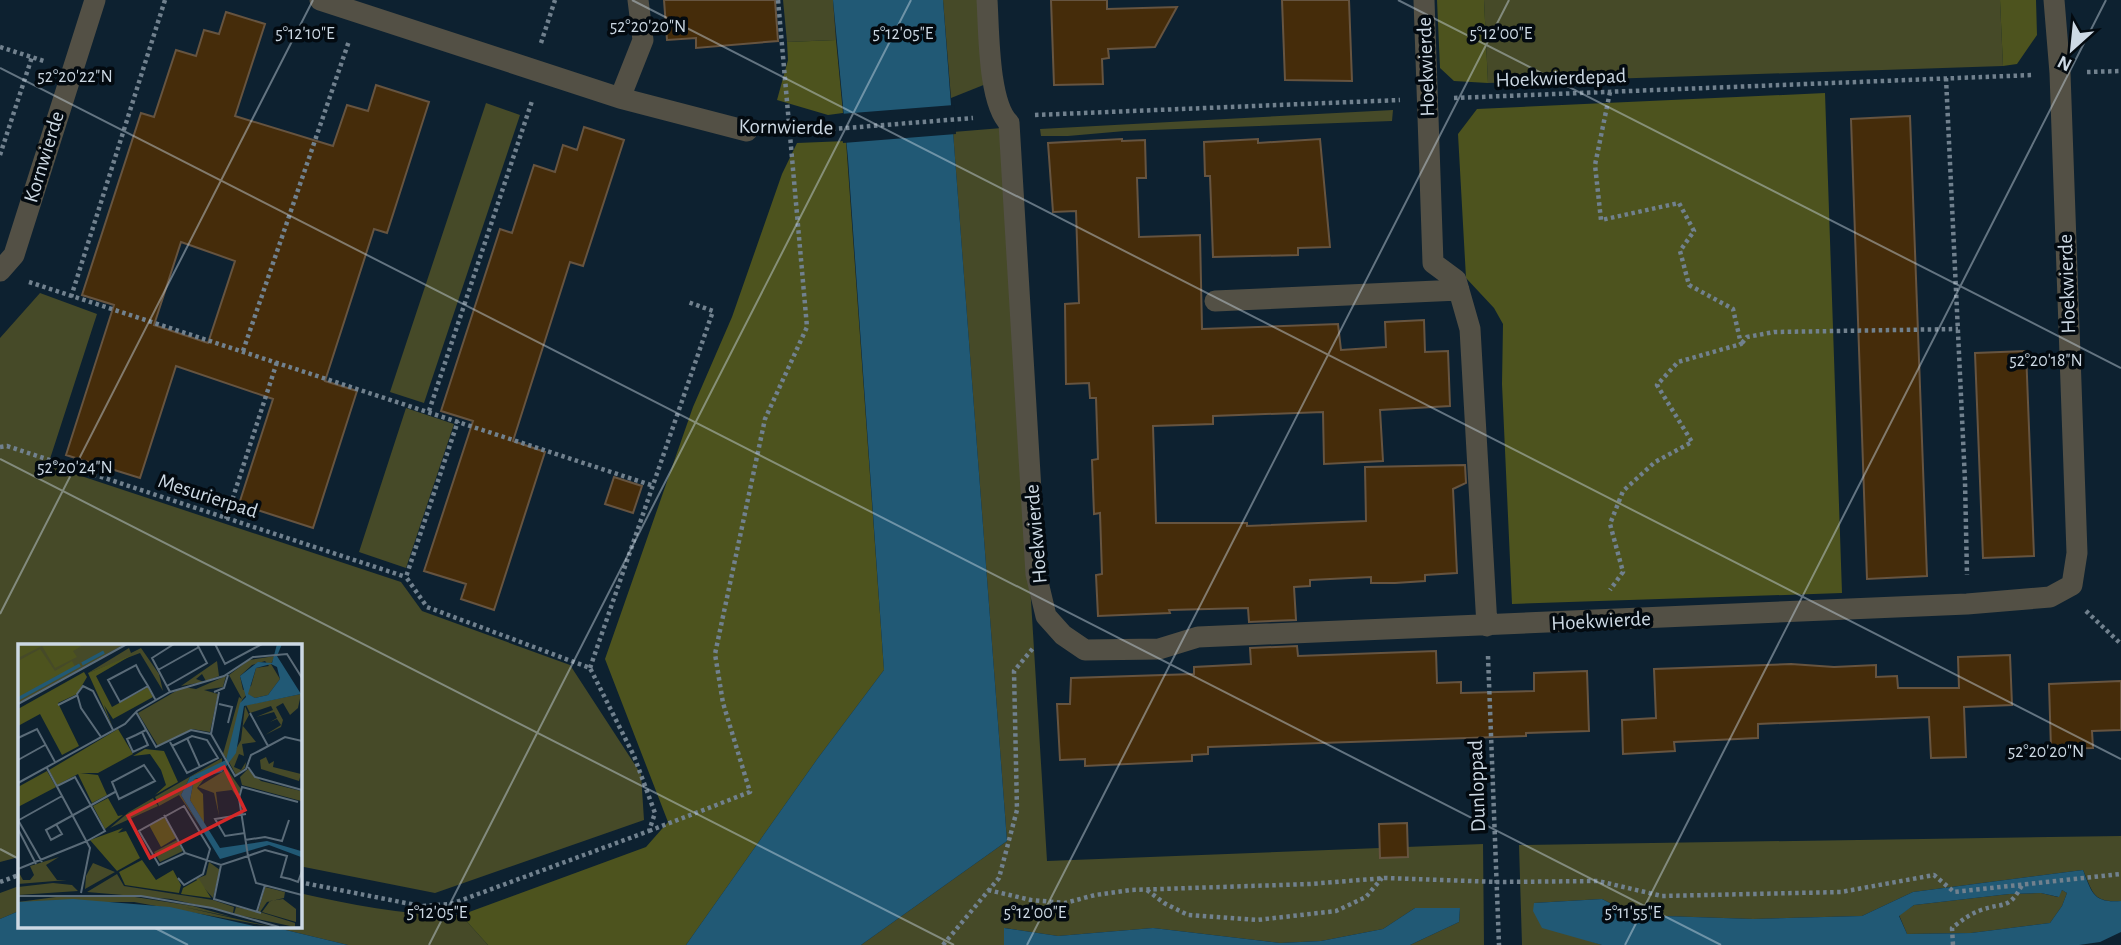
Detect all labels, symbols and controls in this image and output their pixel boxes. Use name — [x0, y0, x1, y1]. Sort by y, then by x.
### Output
north arrow — [2037, 14, 2107, 84]
street label: Hoekwierde — [1414, 17, 1438, 117]
text: 52°20'20"N — [610, 18, 686, 36]
text: 5°12'10"E — [275, 25, 335, 43]
text: 5°12'05"E — [873, 25, 934, 43]
text: 5°12'00"E — [1470, 25, 1533, 43]
text: N — [2055, 51, 2075, 74]
street label: Hoekwierdepad — [1495, 65, 1627, 91]
text: 52°20'22"N — [37, 68, 113, 86]
street label: Kornwierde — [20, 109, 68, 205]
street label: Kornwierde — [739, 116, 833, 138]
street label: Hoekwierde — [2055, 234, 2079, 334]
text: 52°20'18"N — [2009, 352, 2083, 370]
text: 52°20'24"N — [37, 459, 113, 477]
street label: Mesurierpad — [155, 470, 261, 522]
street label: Hoekwierde — [1021, 483, 1051, 585]
street label: Hoekwierde — [1551, 608, 1651, 634]
inset map — [18, 644, 301, 928]
street label: Dunloppad — [1465, 739, 1489, 833]
text: 52°20'20"N — [2008, 743, 2084, 761]
text: 5°12'05"E — [407, 904, 468, 922]
text: 5°12'00"E — [1004, 904, 1067, 922]
text: 5°11'55"E — [1605, 904, 1662, 922]

